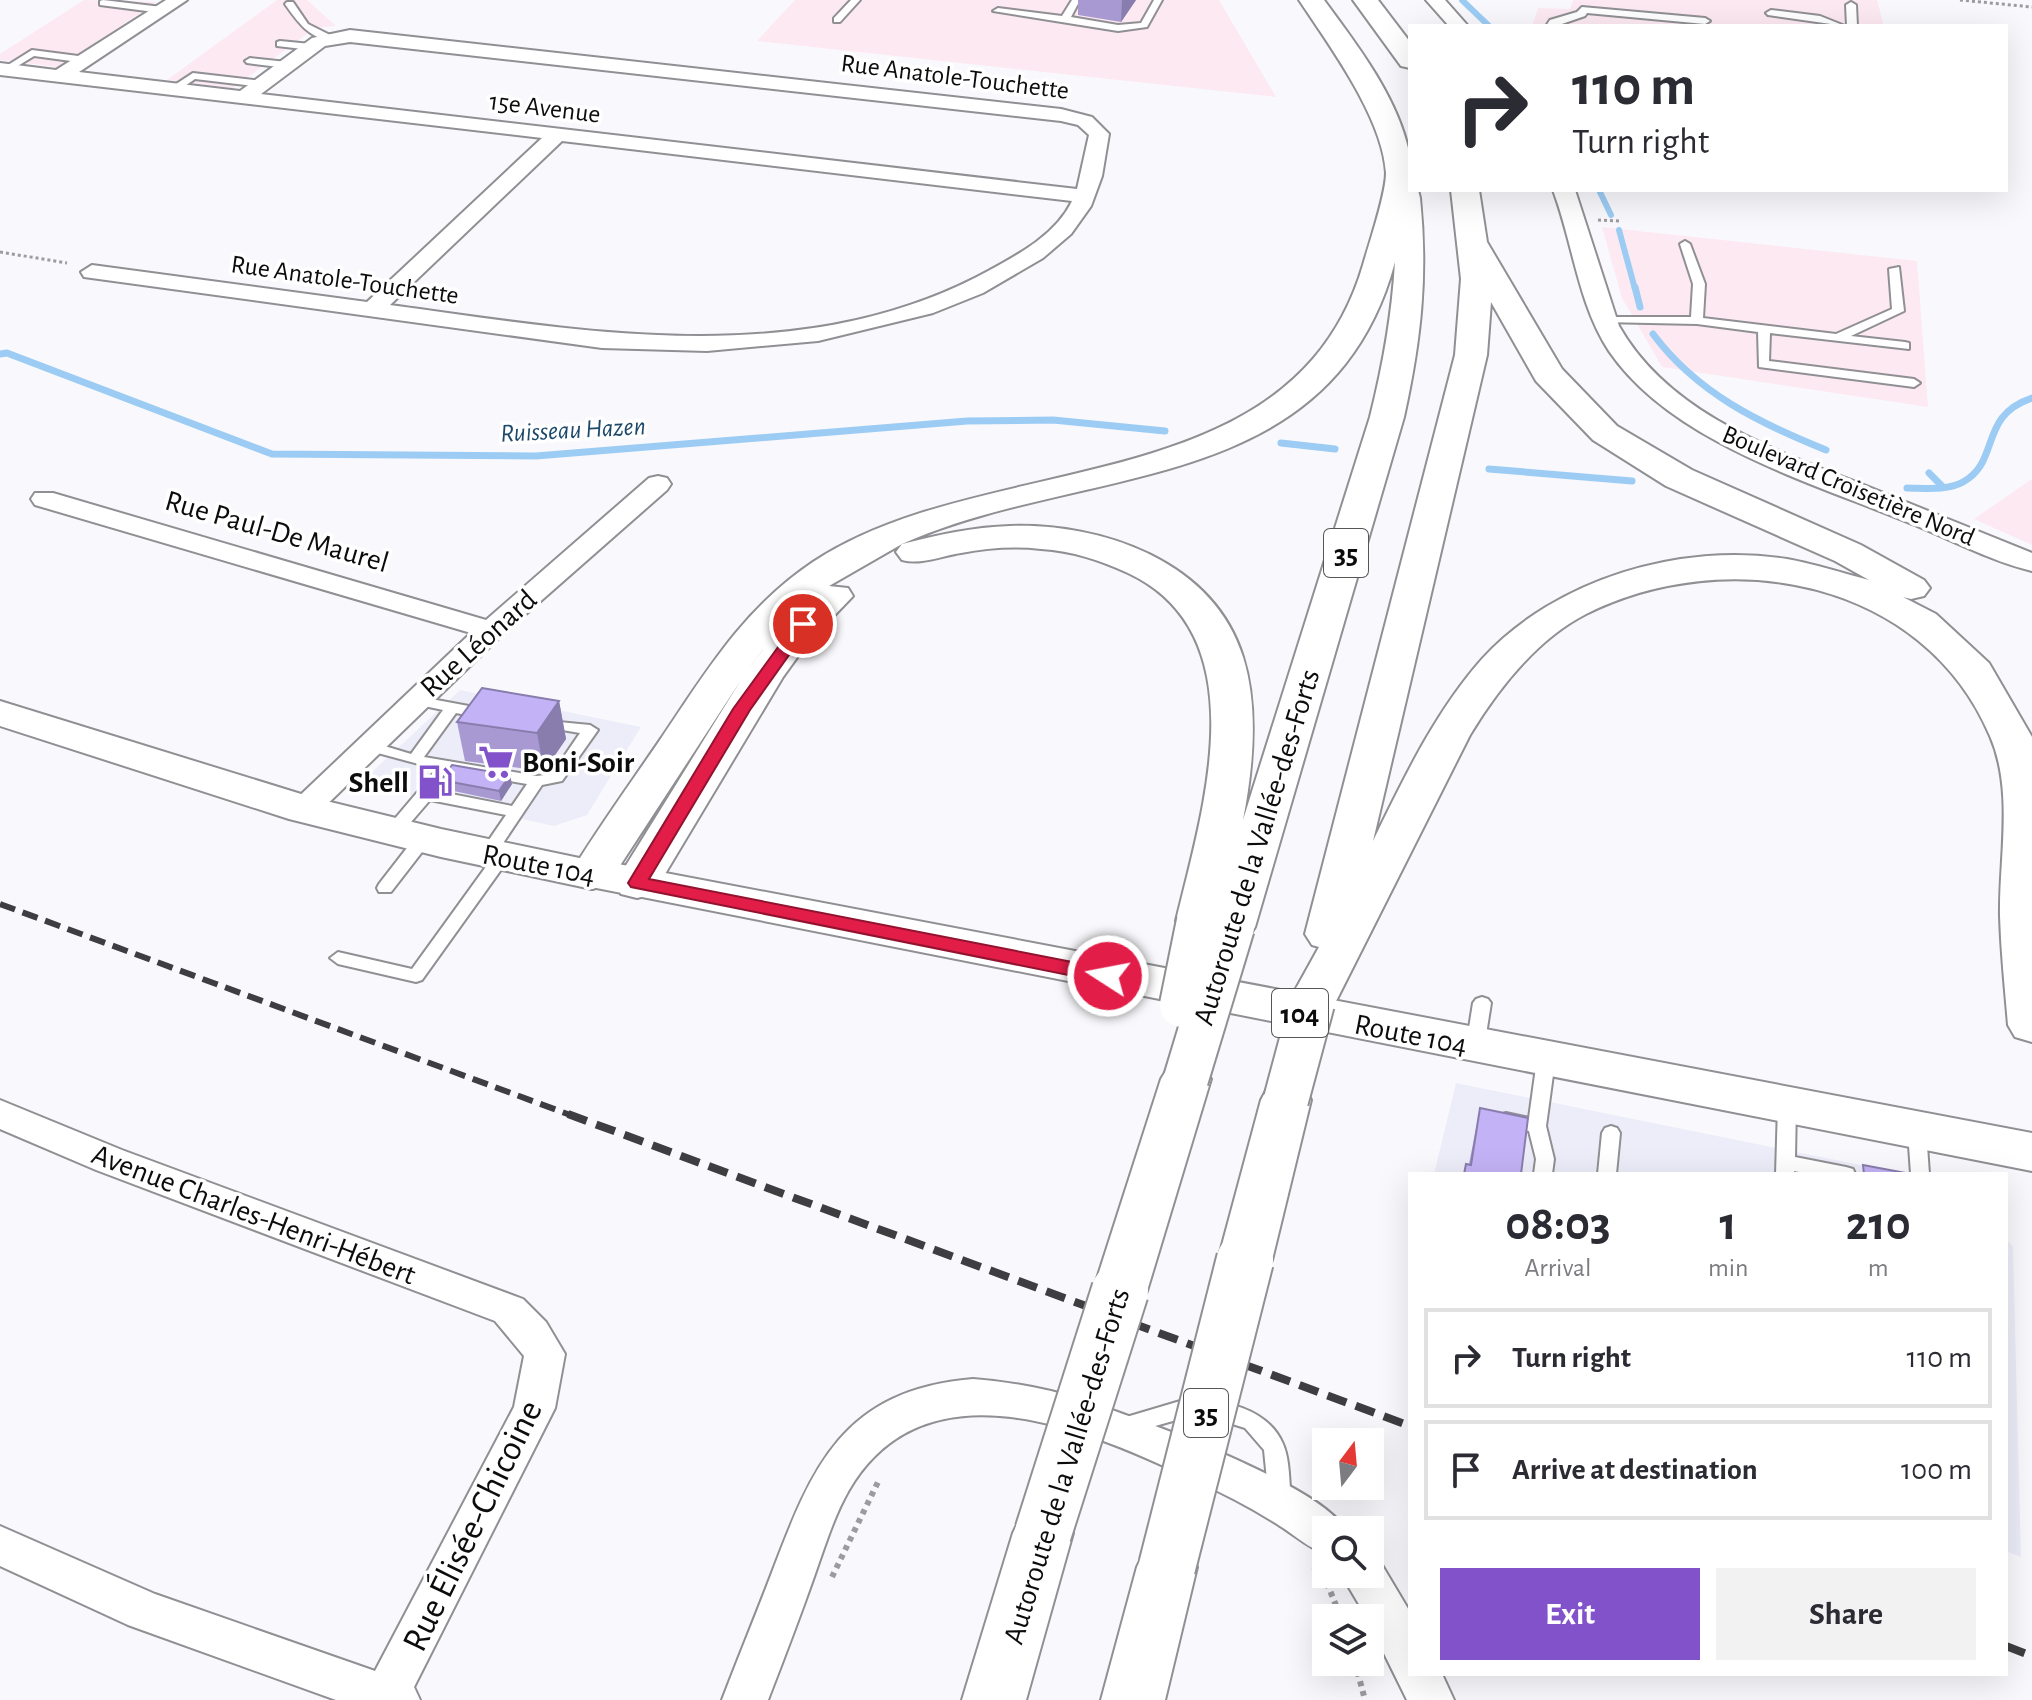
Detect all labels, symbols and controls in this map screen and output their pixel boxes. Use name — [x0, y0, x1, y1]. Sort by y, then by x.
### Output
street label: Rue Anatole-Touchette — [839, 50, 1070, 104]
icon: right — [1440, 56, 1544, 160]
text: 110 m — [1572, 59, 1695, 115]
street label: 15e Avenue — [488, 88, 602, 128]
text: Turn right — [1572, 124, 1709, 160]
street label: Rue Anatole-Touchette — [229, 251, 460, 309]
water label: Ruisseau Hazen — [500, 413, 646, 447]
street label: Boulevard Croisetière Nord — [1719, 421, 1979, 551]
street label: Rue Paul-De Maurel — [162, 486, 392, 578]
road number: 35 — [1324, 529, 1368, 577]
street label: Rue Léonard — [415, 584, 542, 703]
pin — [769, 590, 837, 658]
icon: arrive — [781, 602, 825, 646]
street label: Autoroute de la Vallée-des-Forts — [1189, 666, 1325, 1029]
supermarket icon: Boni-Soir — [477, 743, 515, 781]
place label: Boni-Soir — [522, 748, 635, 778]
fuel station icon: Shell — [416, 763, 454, 801]
place label: Shell — [348, 768, 409, 798]
street label: Route 104 — [480, 839, 598, 891]
position arrow — [1066, 934, 1150, 1018]
road number: 104 — [1272, 989, 1328, 1037]
street label: Route 104 — [1352, 1009, 1470, 1061]
street label: Avenue Charles-Henri-Hébert — [88, 1139, 420, 1291]
text: 08:03 — [1505, 1201, 1611, 1249]
text: 1 — [1720, 1201, 1737, 1249]
text: 210 — [1846, 1201, 1911, 1249]
text: Arrival — [1525, 1255, 1591, 1281]
text: min — [1708, 1255, 1748, 1281]
text: m — [1868, 1255, 1889, 1281]
street label: Autoroute de la Vallée-des-Forts — [999, 1285, 1135, 1648]
icon: right — [1444, 1336, 1488, 1380]
text: Turn right — [1512, 1343, 1631, 1373]
text: 110 m — [1907, 1343, 1972, 1373]
road number: 35 — [1184, 1389, 1228, 1437]
street label: Rue Élisée-Chicoine — [394, 1393, 549, 1657]
north arrow — [1312, 1428, 1384, 1500]
map controls — [1312, 1428, 1384, 1676]
icon: arrive — [1444, 1448, 1488, 1492]
text: Arrive at destination — [1512, 1455, 1758, 1485]
text: 100 m — [1901, 1455, 1972, 1485]
button: search — [1312, 1516, 1384, 1588]
button: Exit — [1440, 1568, 1700, 1660]
button: Share — [1716, 1568, 1976, 1660]
button: layers — [1312, 1604, 1384, 1676]

